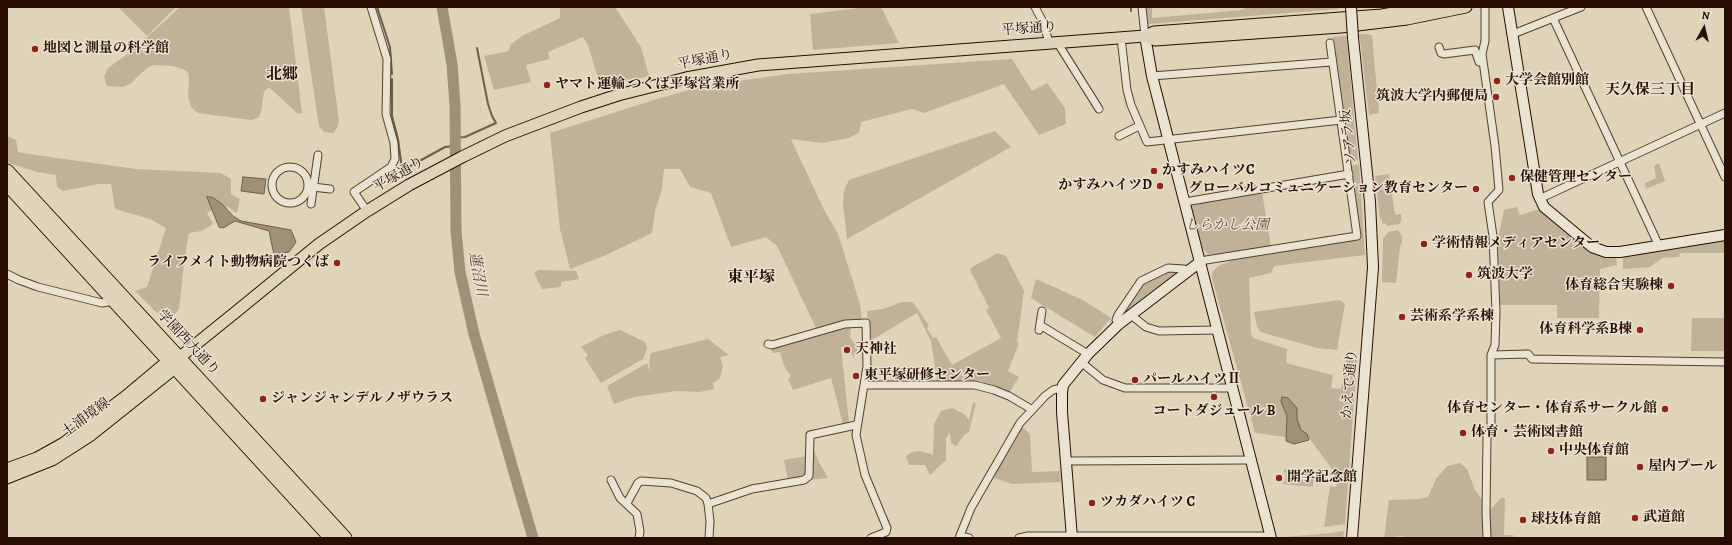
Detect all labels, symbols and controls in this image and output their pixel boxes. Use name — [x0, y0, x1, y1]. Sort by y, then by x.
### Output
north arrow — [1684, 8, 1724, 48]
text: N — [1701, 8, 1711, 24]
street label: 平塚通り — [1000, 19, 1058, 39]
place label: 地図と測量の科学館 — [43, 41, 169, 57]
marker: 地図と測量の科学館 — [30, 44, 40, 54]
street label: 平塚通り — [676, 46, 734, 74]
district label: 北郷 — [266, 65, 298, 85]
place label: 大学会館別館 — [1505, 73, 1589, 89]
marker: 大学会館別館 — [1492, 76, 1502, 86]
place label: ヤマト運輸 つくば平塚営業所 — [555, 77, 739, 93]
marker: ヤマト運輸 つくば平塚営業所 — [542, 80, 552, 90]
district label: 天久保三丁目 — [1605, 81, 1695, 99]
place label: 筑波大学内郵便局 — [1376, 89, 1488, 105]
marker: 筑波大学内郵便局 — [1491, 92, 1501, 102]
street label: ソアラ坂 — [1338, 108, 1360, 166]
street label: 平塚通り — [371, 154, 427, 196]
place label: かすみハイツC — [1162, 163, 1255, 179]
marker: かすみハイツC — [1149, 166, 1159, 176]
place label: 保健管理センター — [1520, 170, 1632, 186]
marker: 保健管理センター — [1507, 173, 1517, 183]
place label: かすみハイツD — [1058, 178, 1152, 194]
marker: かすみハイツD — [1155, 181, 1165, 191]
place label: グローバルコミュニケーション教育センター — [1188, 181, 1468, 197]
marker: グローバルコミュニケーション教育センター — [1471, 184, 1481, 194]
park label: しらかし公園 — [1185, 218, 1269, 234]
place label: 学術情報メディアセンター — [1432, 236, 1600, 252]
marker: 学術情報メディアセンター — [1419, 239, 1429, 249]
water label: 蓮沼川 — [464, 250, 490, 298]
place label: ライフメイト動物病院つくば — [147, 255, 329, 271]
marker: ライフメイト動物病院つくば — [332, 258, 342, 268]
place label: 筑波大学 — [1477, 267, 1533, 283]
district label: 東平塚 — [727, 268, 775, 288]
marker: 筑波大学 — [1464, 270, 1474, 280]
place label: 体育総合実験棟 — [1565, 278, 1663, 294]
marker: 体育総合実験棟 — [1666, 281, 1676, 291]
street label: 学園西大通り — [153, 307, 223, 379]
place label: 芸術系学系棟 — [1410, 309, 1494, 325]
marker: 芸術系学系棟 — [1397, 312, 1407, 322]
place label: 体育科学系B棟 — [1539, 322, 1632, 338]
marker: 体育科学系B棟 — [1635, 325, 1645, 335]
place label: 天神社 — [855, 342, 897, 358]
marker: 天神社 — [842, 345, 852, 355]
street label: かえで通り — [1339, 348, 1361, 420]
place label: 東平塚研修センター — [864, 368, 990, 384]
marker: 東平塚研修センター — [851, 371, 861, 381]
place label: パールハイツⅡ — [1143, 372, 1241, 388]
marker: パールハイツⅡ — [1130, 375, 1140, 385]
place label: ジャンジャンデルノザウラス — [271, 391, 453, 407]
marker: コートダジュール B — [1209, 392, 1219, 402]
marker: ジャンジャンデルノザウラス — [258, 394, 268, 404]
street label: 土浦境線 — [58, 395, 114, 441]
place label: 体育センター・体育系サークル館 — [1447, 401, 1657, 417]
place label: コートダジュール B — [1152, 404, 1276, 420]
marker: 体育センター・体育系サークル館 — [1660, 404, 1670, 414]
place label: 体育・芸術図書館 — [1471, 425, 1583, 441]
marker: 体育・芸術図書館 — [1458, 428, 1468, 438]
place label: 中央体育館 — [1559, 443, 1629, 459]
marker: 中央体育館 — [1546, 446, 1556, 456]
place label: 屋内プール — [1648, 459, 1718, 475]
marker: 屋内プール — [1635, 462, 1645, 472]
place label: 開学記念館 — [1287, 470, 1357, 486]
marker: 開学記念館 — [1274, 473, 1284, 483]
place label: ツカダハイツ C — [1100, 495, 1195, 511]
marker: ツカダハイツ C — [1087, 498, 1097, 508]
place label: 武道館 — [1643, 510, 1685, 526]
place label: 球技体育館 — [1531, 512, 1601, 528]
marker: 武道館 — [1630, 513, 1640, 523]
marker: 球技体育館 — [1518, 515, 1528, 525]

